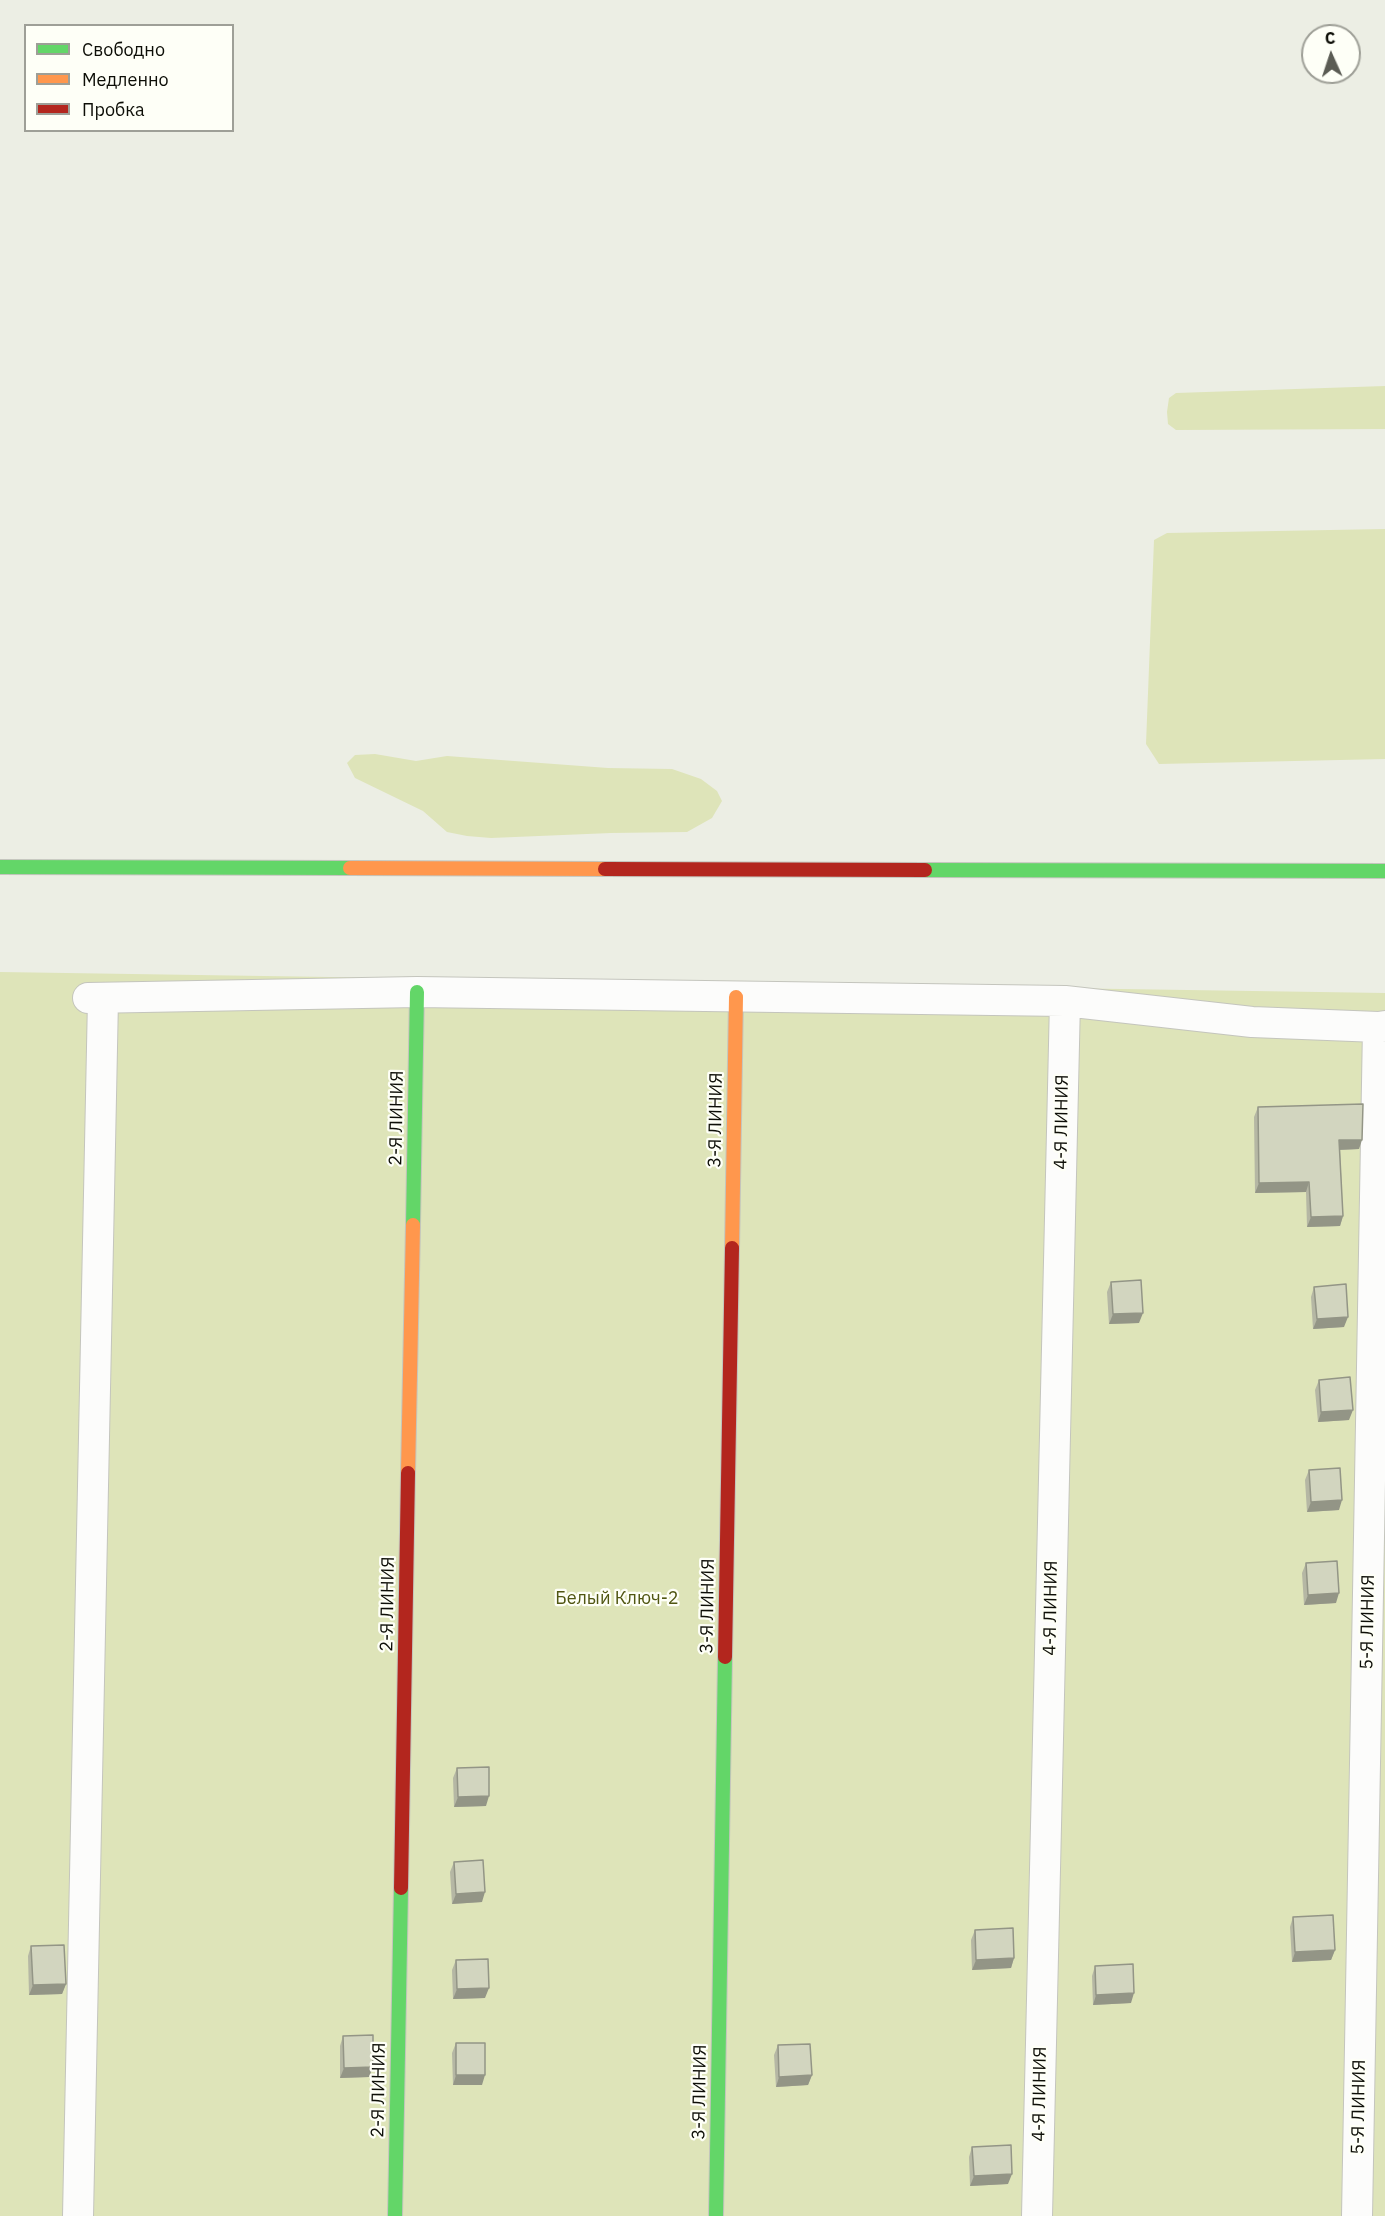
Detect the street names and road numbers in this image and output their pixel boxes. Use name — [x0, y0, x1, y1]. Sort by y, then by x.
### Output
street label: 2-Я ЛИНИЯ — [385, 1070, 409, 1166]
street label: 3-Я ЛИНИЯ — [704, 1072, 728, 1168]
street label: 4-Я ЛИНИЯ — [1050, 1074, 1074, 1170]
street label: 2-Я ЛИНИЯ — [376, 1556, 400, 1652]
street label: 3-Я ЛИНИЯ — [696, 1558, 720, 1654]
street label: 4-Я ЛИНИЯ — [1039, 1560, 1063, 1656]
street label: 5-Я ЛИНИЯ — [1356, 1574, 1380, 1670]
street label: 2-Я ЛИНИЯ — [367, 2042, 391, 2138]
street label: 3-Я ЛИНИЯ — [688, 2044, 712, 2140]
street label: 4-Я ЛИНИЯ — [1028, 2046, 1052, 2142]
street label: 5-Я ЛИНИЯ — [1347, 2059, 1371, 2155]

